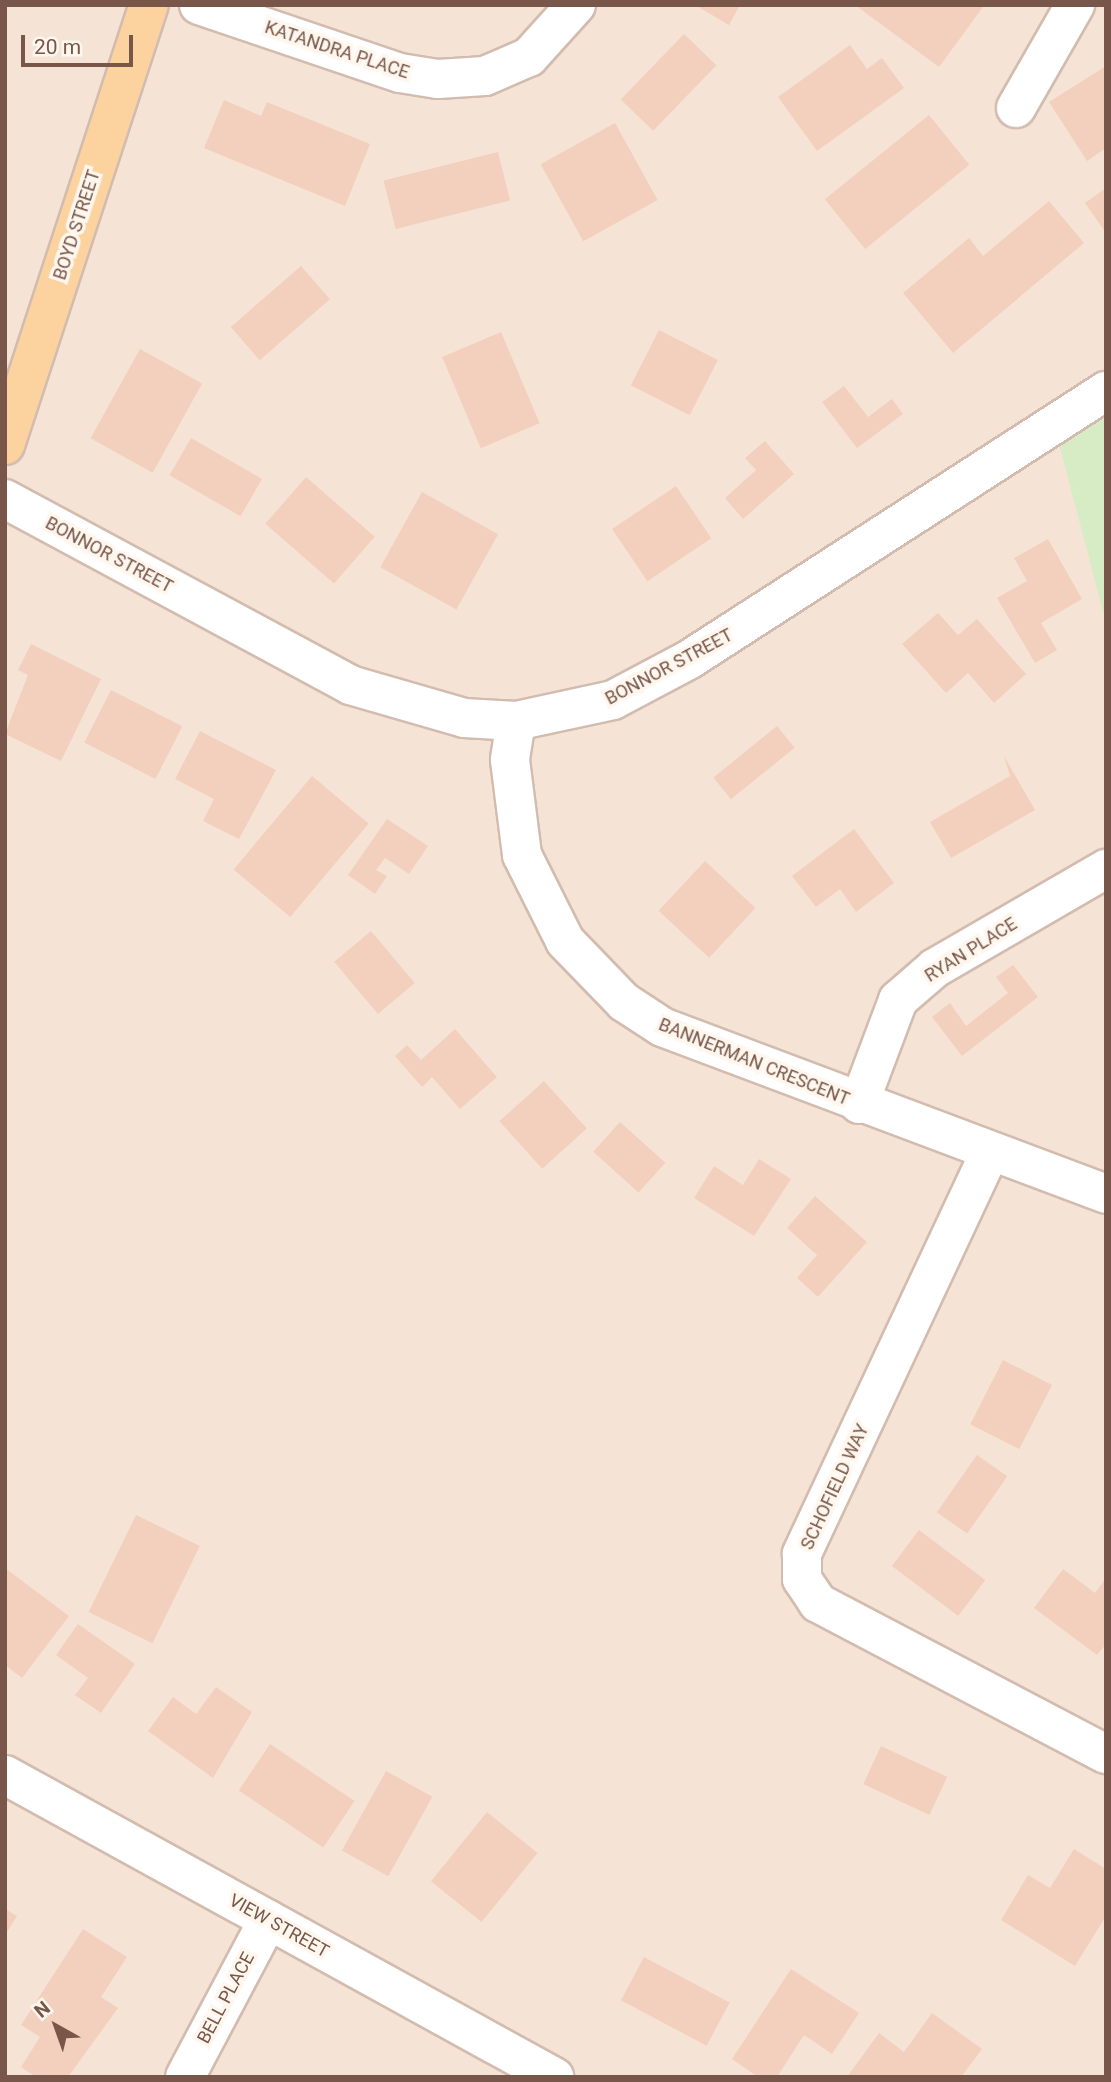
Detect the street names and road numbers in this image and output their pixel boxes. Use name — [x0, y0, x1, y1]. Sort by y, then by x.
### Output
street label: KATANDRA PLACE — [262, 16, 412, 84]
street label: BOYD STREET — [49, 167, 105, 283]
street label: BONNOR STREET — [42, 512, 176, 598]
street label: BONNOR STREET — [602, 624, 736, 710]
street label: RYAN PLACE — [921, 913, 1021, 987]
street label: BANNERMAN CRESCENT — [655, 1014, 853, 1110]
street label: SCHOFIELD WAY — [796, 1421, 874, 1553]
street label: VIEW STREET — [225, 1890, 333, 1962]
street label: BELL PLACE — [193, 1949, 259, 2047]

